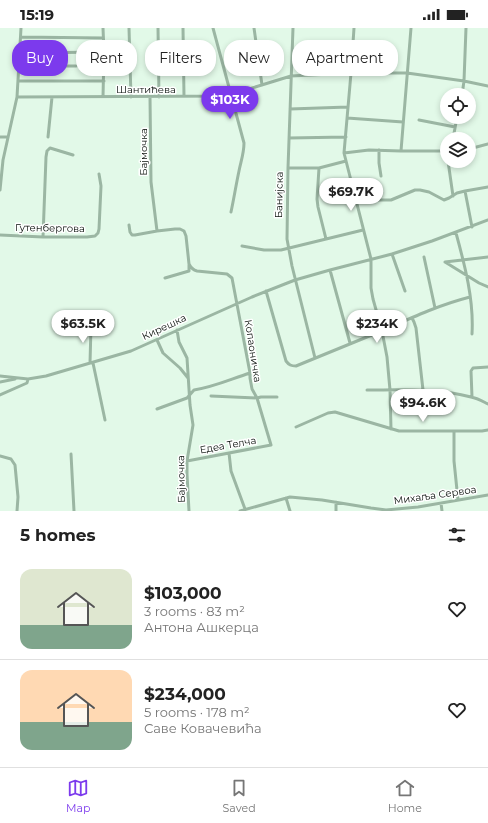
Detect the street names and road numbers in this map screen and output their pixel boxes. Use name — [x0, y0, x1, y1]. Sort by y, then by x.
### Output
street label: Шантићева — [116, 83, 176, 96]
street label: Бајмочка — [137, 128, 150, 176]
street label: Банијска — [272, 172, 286, 218]
street label: Гутенбергова — [15, 221, 85, 235]
street label: Кирешка — [140, 311, 188, 343]
street label: Копаоничка — [242, 319, 264, 383]
street label: Едеа Телча — [199, 434, 257, 456]
street label: Бајмочка — [174, 455, 188, 503]
street label: Михаља Сервоа — [393, 483, 477, 507]

